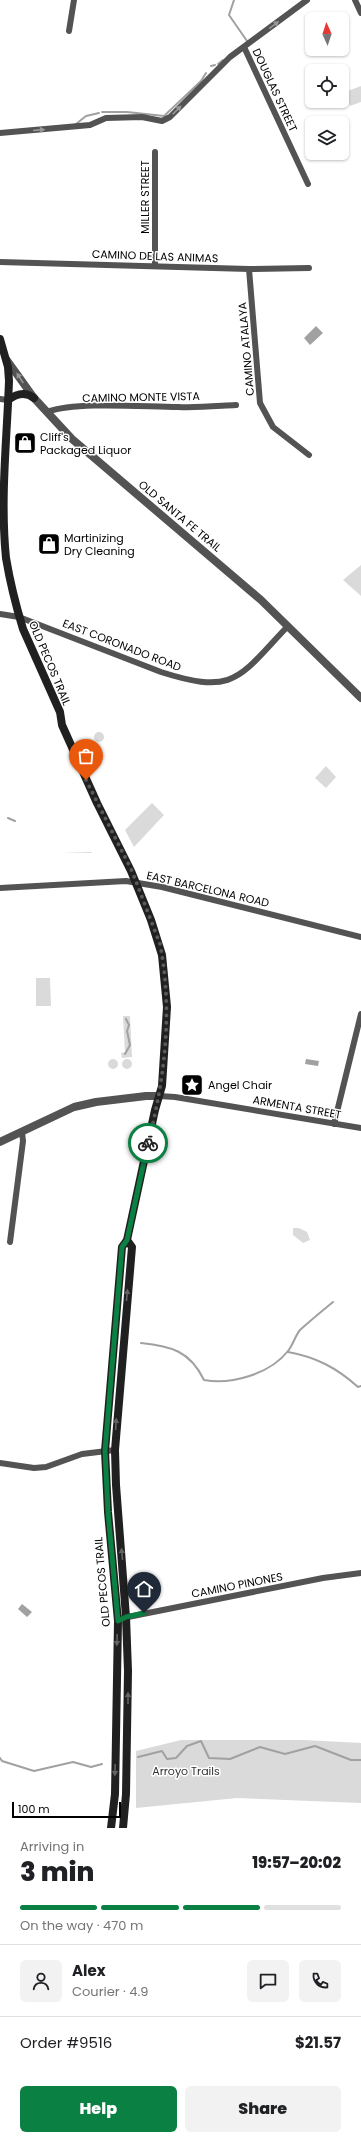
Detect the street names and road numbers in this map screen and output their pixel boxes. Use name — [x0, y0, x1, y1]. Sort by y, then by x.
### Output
street label: DOUGLAS STREET — [249, 46, 301, 134]
street label: MILLER STREET — [137, 160, 153, 234]
street label: CAMINO DE LAS ANIMAS — [92, 246, 218, 266]
street label: CAMINO ATALAYA — [234, 301, 258, 397]
street label: CAMINO MONTE VISTA — [82, 388, 201, 406]
street label: OLD SANTA FE TRAIL — [135, 477, 225, 556]
street label: EAST CORONADO ROAD — [60, 615, 184, 675]
street label: OLD PECOS TRAIL — [25, 618, 75, 708]
street label: EAST BARCELONA ROAD — [145, 867, 271, 911]
street label: ARMENTA STREET — [251, 1091, 343, 1123]
street label: OLD PECOS TRAIL — [90, 1536, 114, 1628]
street label: CAMINO PINONES — [190, 1568, 284, 1602]

